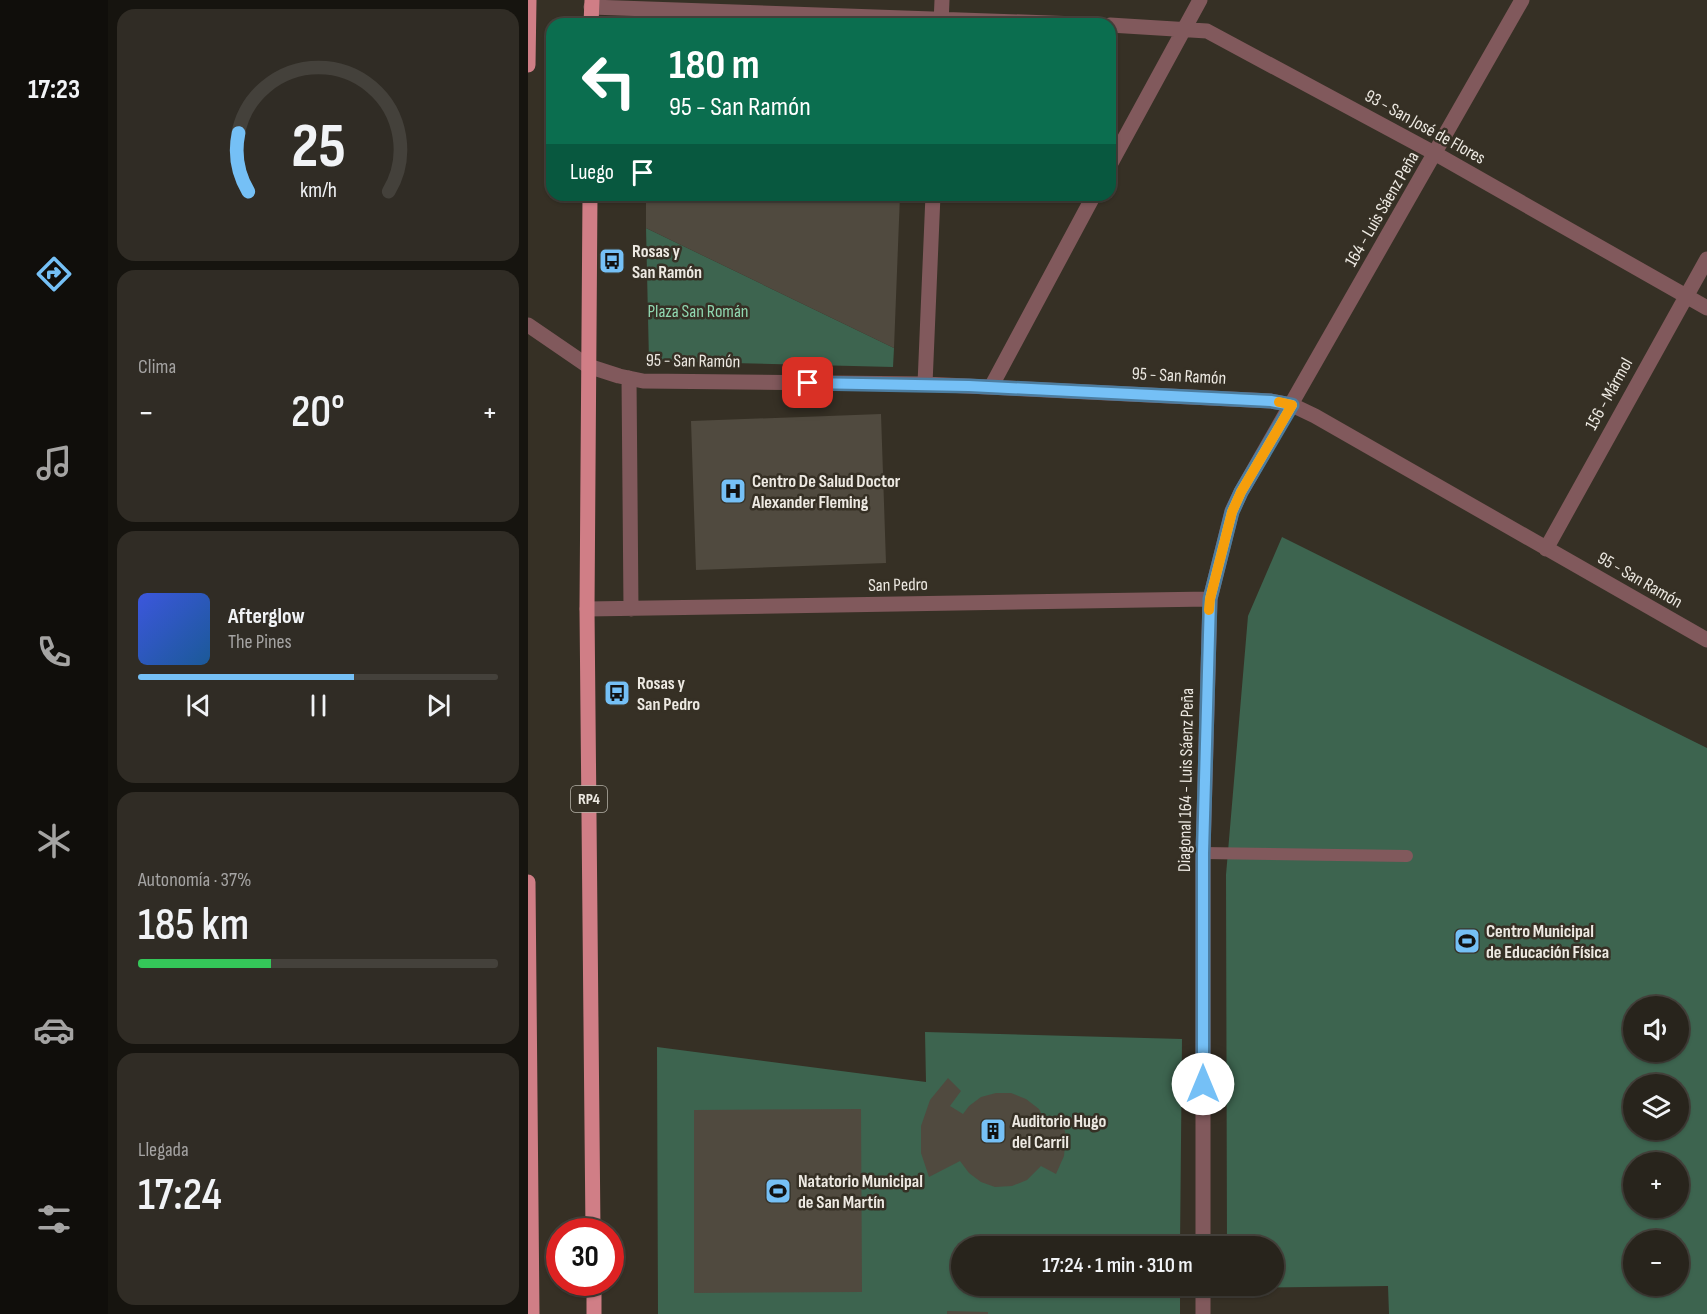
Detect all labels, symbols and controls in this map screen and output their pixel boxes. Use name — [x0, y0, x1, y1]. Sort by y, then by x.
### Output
text: 180 m — [669, 40, 760, 91]
icon: left — [570, 42, 648, 120]
text: 17:23 — [28, 74, 80, 106]
street label: 93 - San José de Flores — [1361, 85, 1489, 169]
text: 95 - San Ramón — [669, 91, 811, 123]
text: 25 — [291, 110, 345, 185]
street label: 164 - Luis Sáenz Peña — [1341, 148, 1424, 270]
icon: arrive — [626, 156, 659, 189]
text: Luego — [570, 159, 614, 186]
text: km/h — [299, 178, 337, 203]
place label: Rosas y San Ramón — [632, 241, 702, 283]
bus stop icon: Rosas y San Ramón — [597, 246, 627, 276]
icon: directions — [33, 253, 75, 295]
park label: Plaza San Román — [647, 301, 749, 322]
street label: 95 - San Ramón — [646, 350, 740, 372]
street label: 156 - Mármol — [1581, 354, 1637, 434]
text: Clima — [138, 355, 176, 379]
pin — [782, 357, 833, 408]
street label: 95 - San Ramón — [1131, 363, 1227, 389]
icon: arrive — [791, 366, 824, 399]
text: 20° — [291, 385, 345, 440]
text: − — [138, 393, 154, 433]
text: + — [482, 393, 498, 433]
icon: music — [33, 442, 75, 484]
place label: Centro De Salud Doctor Alexander Fleming — [751, 471, 901, 513]
hospital icon: Centro De Salud Doctor Alexander Fleming — [718, 476, 748, 506]
street label: 95 - San Ramón — [1594, 547, 1686, 613]
street label: San Pedro — [868, 574, 928, 596]
text: Afterglow — [228, 603, 305, 630]
text: The Pines — [228, 630, 292, 654]
icon: phone — [33, 631, 75, 673]
place label: Rosas y San Pedro — [637, 673, 700, 715]
bus stop icon: Rosas y San Pedro — [602, 678, 632, 708]
street label: Diagonal 164 - Luis Sáenz Peña — [1174, 688, 1198, 872]
icon: previous — [182, 689, 215, 722]
icon: pause — [302, 689, 335, 722]
icon: next — [422, 689, 455, 722]
road number: RP4 — [571, 786, 607, 812]
icon: climate — [33, 820, 75, 862]
text: Autonomía · 37% — [138, 868, 251, 892]
text: 185 km — [138, 898, 249, 953]
place label: Centro Municipal de Educación Física — [1486, 921, 1609, 963]
sports icon: Centro Municipal de Educación Física — [1452, 926, 1482, 956]
map controls — [1623, 996, 1689, 1296]
button: sound — [1623, 996, 1689, 1062]
icon: car — [33, 1009, 75, 1051]
position arrow — [1171, 1052, 1235, 1116]
button: layers — [1623, 1074, 1689, 1140]
place label: Auditorio Hugo del Carril — [1011, 1111, 1106, 1153]
building icon: Auditorio Hugo del Carril — [978, 1116, 1008, 1146]
text: Llegada — [138, 1138, 189, 1162]
button: + — [1623, 1152, 1689, 1218]
text: 17:24 — [138, 1168, 222, 1223]
place label: Natatorio Municipal de San Martín — [798, 1171, 923, 1213]
sports icon: Natatorio Municipal de San Martín — [763, 1176, 793, 1206]
icon: filters — [33, 1198, 75, 1240]
speed limit sign: 30 — [546, 1218, 624, 1296]
button: − — [1623, 1230, 1689, 1296]
text: 17:24 · 1 min · 310 m — [1042, 1252, 1193, 1279]

